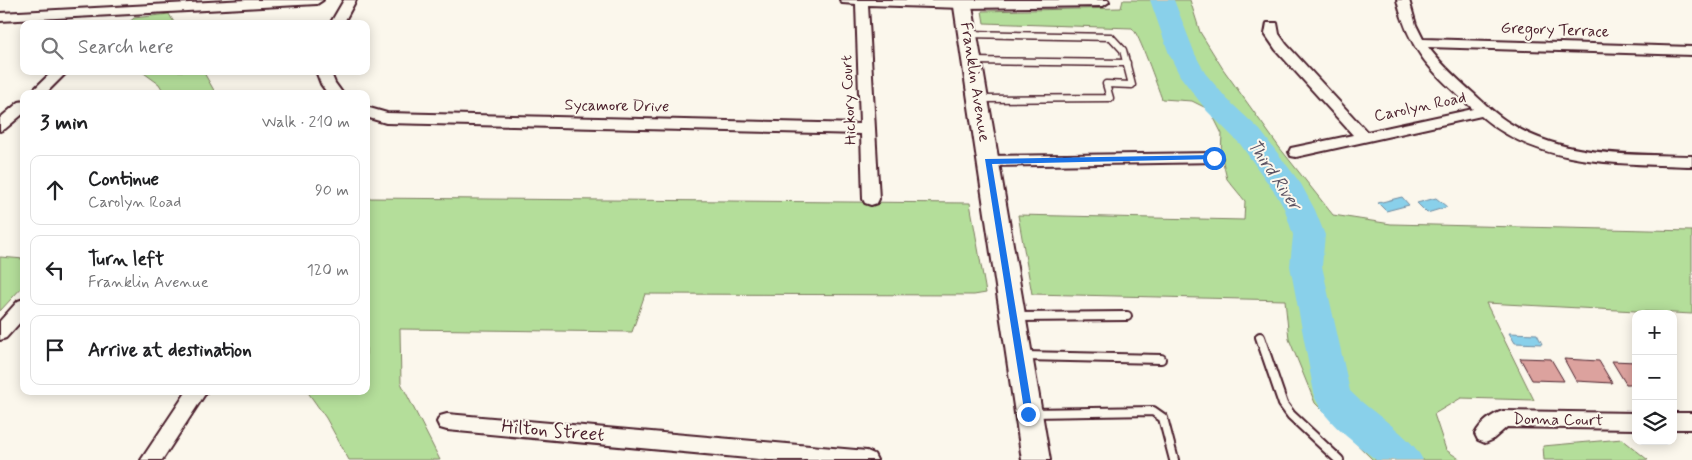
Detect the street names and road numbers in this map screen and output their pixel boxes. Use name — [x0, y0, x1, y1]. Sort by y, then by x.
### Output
street label: Gregory Terrace — [1500, 18, 1610, 43]
street label: Franklin Avenue — [955, 21, 995, 143]
street label: Hickory Court — [836, 55, 862, 145]
street label: Carolyn Road — [1372, 87, 1468, 127]
street label: Sycamore Drive — [564, 95, 670, 117]
street label: Donna Court — [1513, 409, 1604, 431]
street label: Hilton Street — [500, 414, 606, 448]

